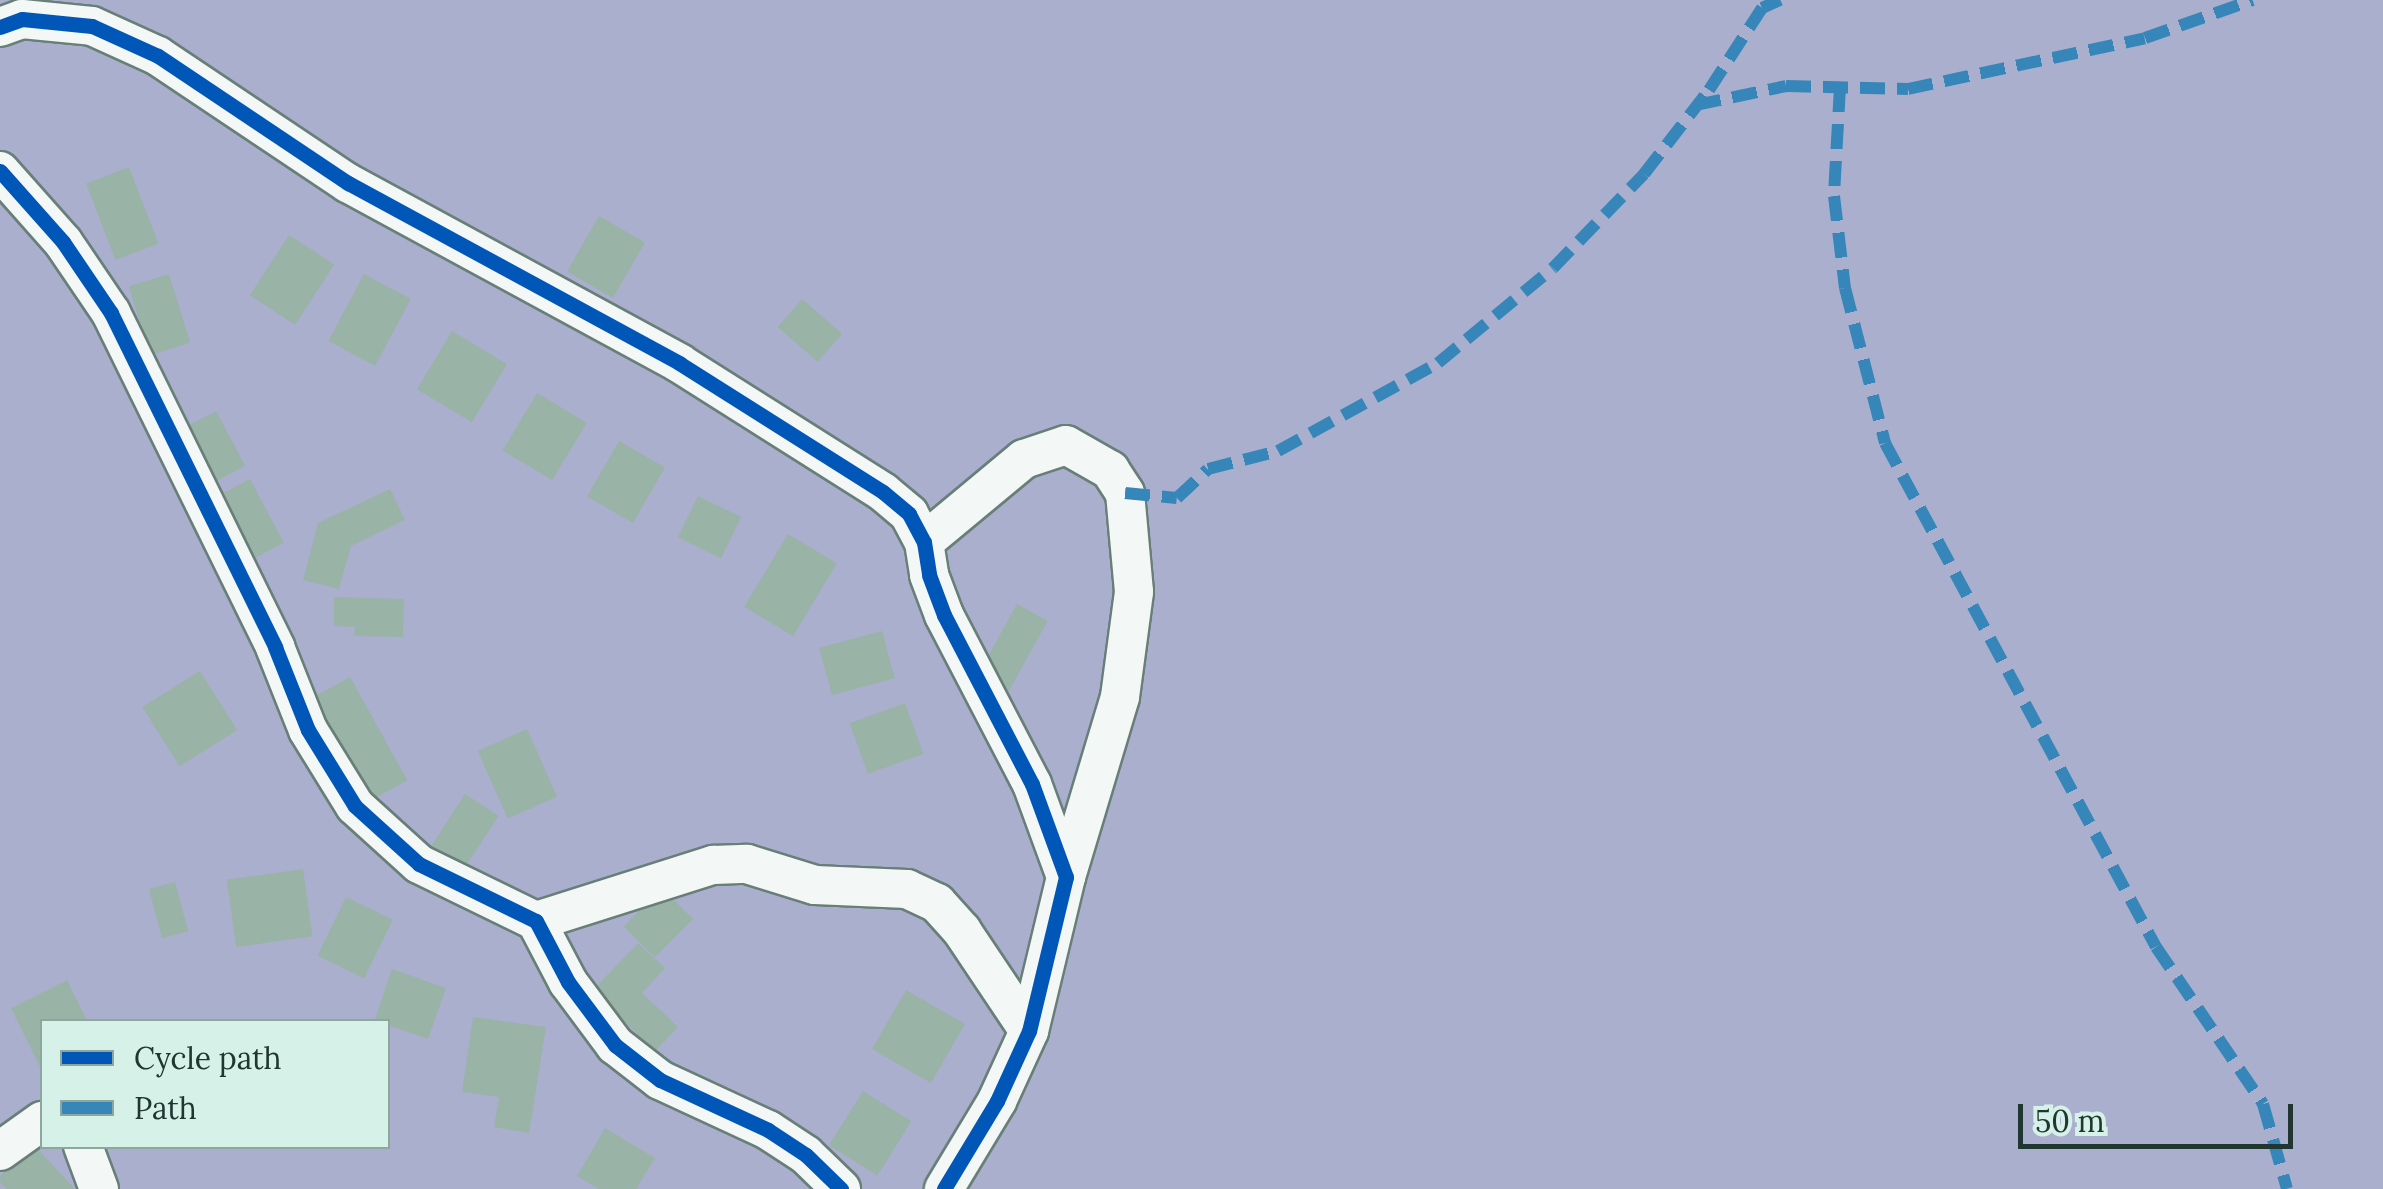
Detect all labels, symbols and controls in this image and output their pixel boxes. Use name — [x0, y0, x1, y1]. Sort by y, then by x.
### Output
legend — [40, 1019, 390, 1149]
text: Cycle path — [134, 1039, 282, 1077]
scale bar — [2023, 1084, 2298, 1146]
text: Path — [134, 1089, 197, 1127]
text: 50 m — [2035, 1102, 2105, 1140]

